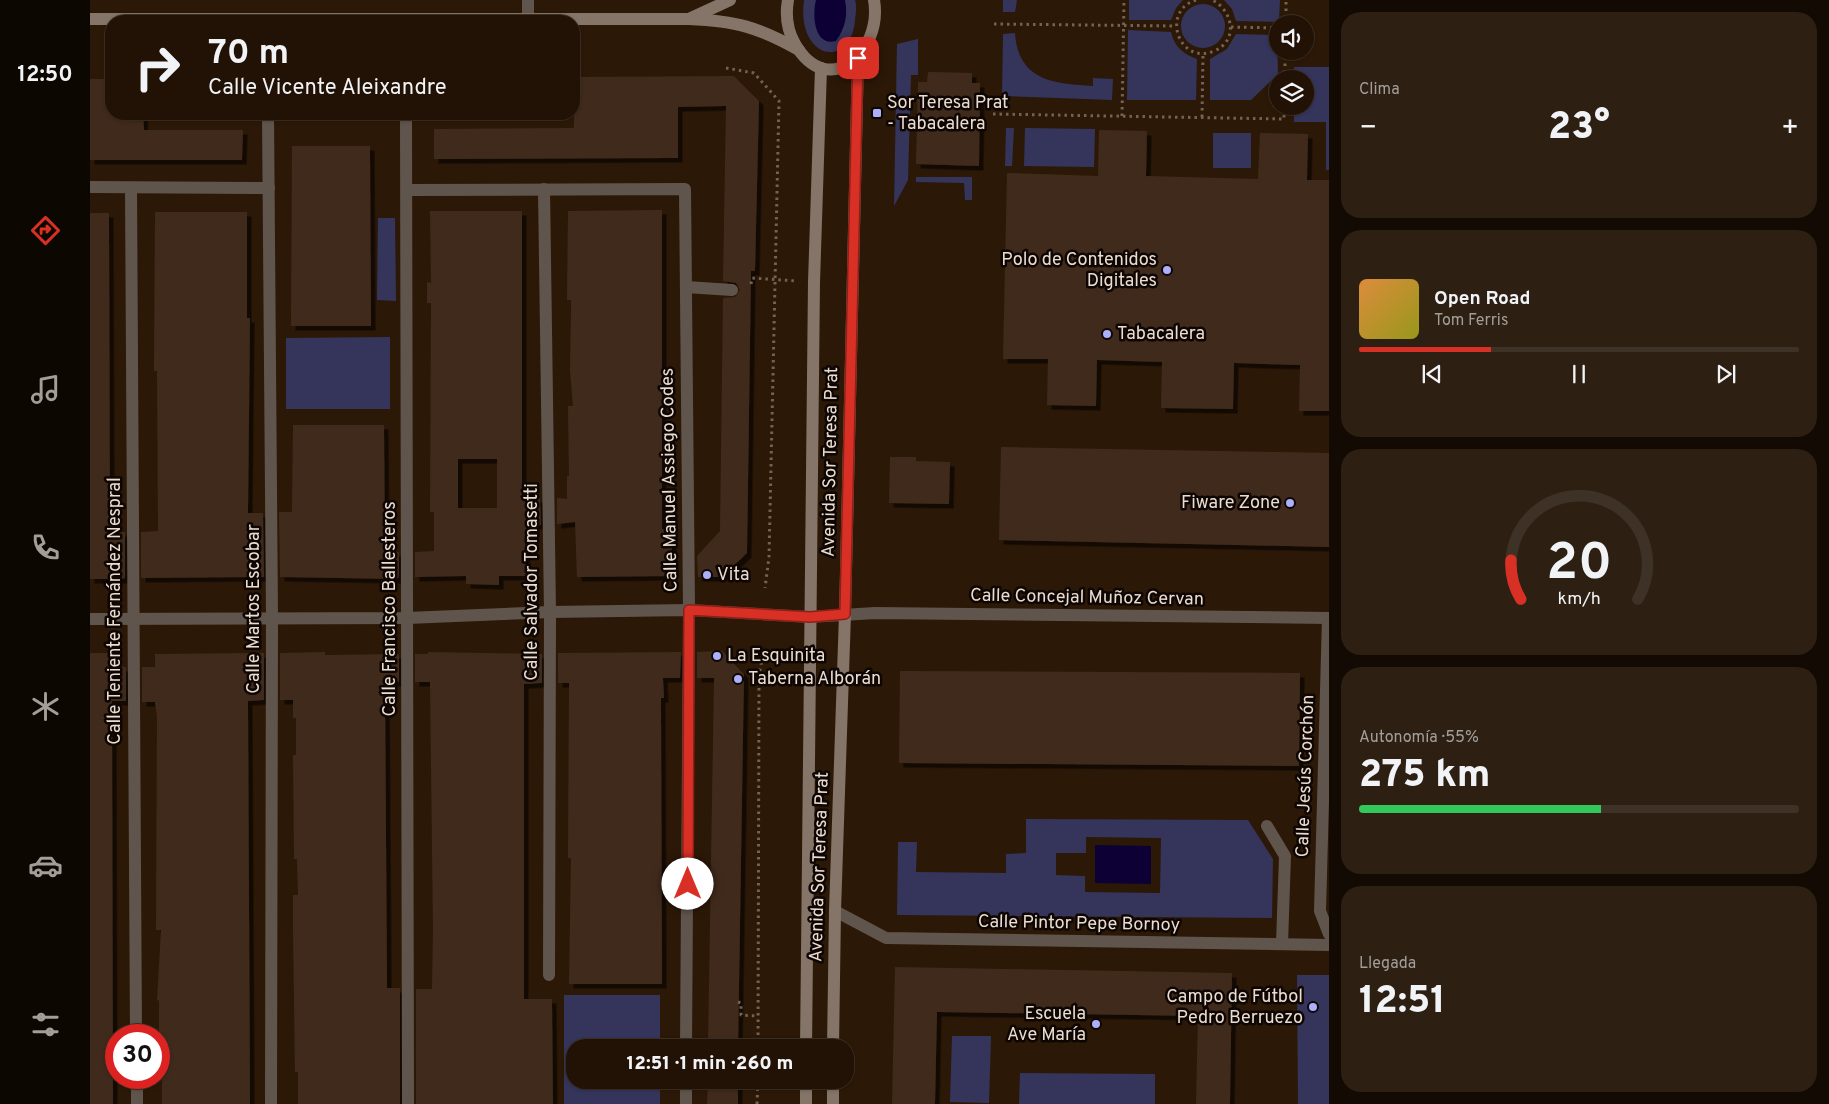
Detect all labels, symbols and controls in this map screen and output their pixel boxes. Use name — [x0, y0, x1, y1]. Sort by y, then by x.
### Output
map controls — [1269, 15, 1314, 115]
button: sound — [1269, 15, 1314, 60]
text: 70 m — [208, 32, 289, 76]
icon: right — [125, 35, 190, 100]
pin — [837, 37, 879, 79]
icon: arrive — [844, 44, 872, 72]
text: 12:50 — [17, 62, 73, 89]
button: layers — [1269, 70, 1314, 115]
text: Calle Vicente Aleixandre — [208, 75, 447, 102]
text: Clima — [1359, 80, 1400, 100]
place label: Sor Teresa Prat - Tabacalera — [887, 92, 1009, 136]
text: 23° — [1548, 104, 1610, 153]
marker: Sor Teresa Prat - Tabacalera — [871, 107, 883, 119]
text: − — [1359, 111, 1377, 147]
text: + — [1781, 111, 1799, 147]
icon: directions — [28, 213, 63, 248]
place label: Polo de Contenidos Digitales — [1001, 249, 1157, 293]
marker: Polo de Contenidos Digitales — [1161, 264, 1173, 276]
text: Open Road — [1434, 287, 1530, 311]
text: Tom Ferris — [1434, 311, 1508, 331]
place label: Tabacalera — [1117, 323, 1205, 346]
marker: Tabacalera — [1101, 328, 1113, 340]
icon: previous — [1418, 360, 1446, 388]
icon: pause — [1565, 360, 1593, 388]
icon: next — [1712, 360, 1740, 388]
street label: Avenida Sor Teresa Prat — [818, 367, 844, 557]
street label: Calle Manuel Assiego Codes — [657, 368, 683, 592]
icon: music — [28, 372, 63, 407]
street label: Calle Teniente Fernández Nespral — [104, 477, 127, 745]
street label: Calle Salvador Tomasetti — [521, 483, 544, 681]
place label: Fiware Zone — [1181, 492, 1280, 515]
marker: Fiware Zone — [1284, 497, 1296, 509]
street label: Calle Francisco Ballesteros — [379, 501, 402, 717]
street label: Calle Martos Escobar — [243, 524, 266, 694]
icon: phone — [28, 530, 63, 565]
text: 20 — [1546, 532, 1612, 598]
place label: Vita — [717, 564, 749, 587]
marker: Vita — [701, 569, 713, 581]
street label: Calle Concejal Muñoz Cervan — [970, 584, 1204, 612]
text: km/h — [1557, 588, 1601, 611]
place label: La Esquinita — [727, 645, 825, 668]
marker: La Esquinita — [711, 650, 723, 662]
place label: Taberna Alborán — [748, 668, 881, 691]
marker: Taberna Alborán — [732, 673, 744, 685]
icon: climate — [28, 689, 63, 724]
street label: Calle Jesús Corchón — [1292, 694, 1320, 858]
text: Autonomía · 55% — [1359, 728, 1479, 748]
text: 275 km — [1359, 752, 1490, 801]
street label: Avenida Sor Teresa Prat — [805, 771, 835, 963]
icon: car — [28, 848, 63, 883]
position arrow — [661, 857, 713, 909]
street label: Calle Pintor Pepe Bornoy — [978, 911, 1180, 937]
text: Llegada — [1359, 954, 1416, 974]
text: 12:51 — [1359, 978, 1446, 1027]
place label: Campo de Fútbol Pedro Berruezo — [1166, 986, 1303, 1030]
marker: Campo de Fútbol Pedro Berruezo — [1307, 1001, 1319, 1013]
place label: Escuela Ave María — [1007, 1003, 1086, 1047]
icon: filters — [28, 1007, 63, 1042]
marker: Escuela Ave María — [1090, 1018, 1102, 1030]
speed limit sign: 30 — [105, 1024, 170, 1089]
text: 12:51 · 1 min · 260 m — [627, 1052, 793, 1076]

